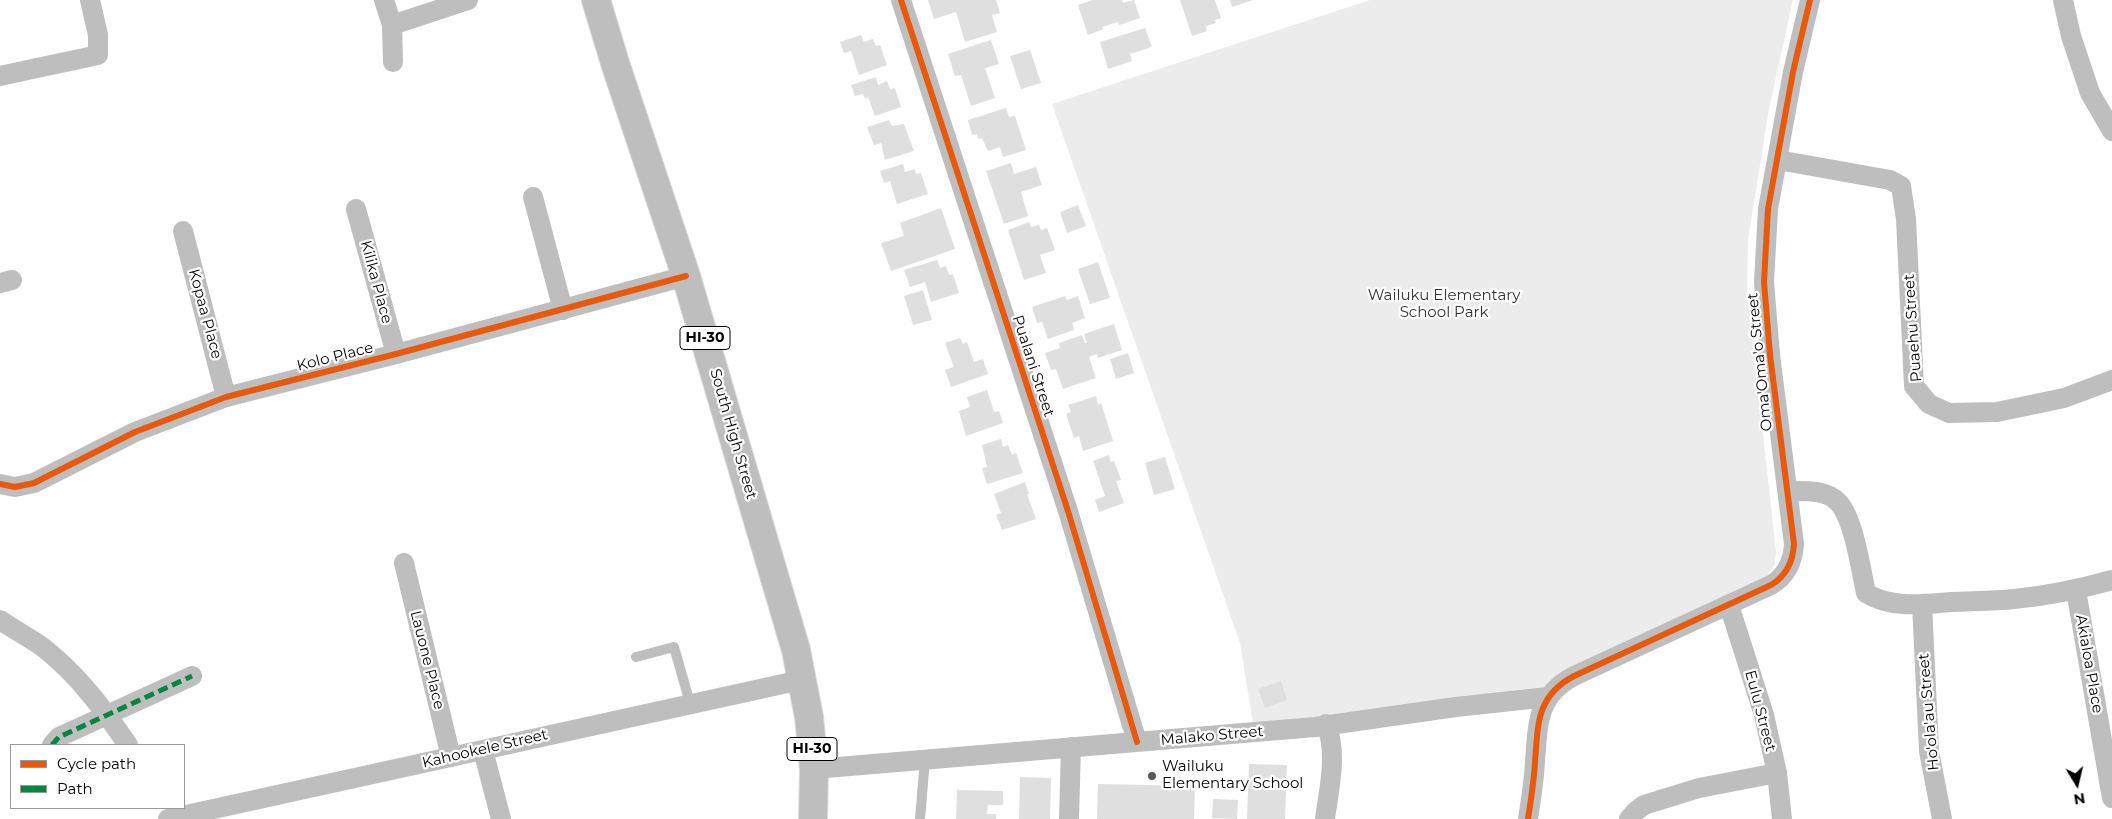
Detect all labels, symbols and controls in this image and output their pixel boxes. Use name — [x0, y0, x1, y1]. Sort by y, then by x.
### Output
street label: Kilika Place — [356, 238, 396, 326]
street label: Kopaa Place — [184, 267, 226, 361]
street label: Puaehu Street — [1900, 273, 1926, 383]
park label: Wailuku Elementary School Park — [1368, 287, 1520, 322]
street label: Oma'Oma'o Street — [1744, 292, 1776, 432]
street label: Pualani Street — [1008, 313, 1058, 419]
road number: HI-30 — [680, 326, 730, 349]
street label: Kolo Place — [295, 339, 375, 375]
street label: South High Street — [706, 367, 760, 501]
street label: Lauone Place — [406, 609, 448, 711]
street label: Akialoa Place — [2071, 613, 2107, 715]
street label: Ho'ola'au Street — [1915, 653, 1943, 771]
street label: Eulu Street — [1741, 668, 1779, 754]
street label: Malako Street — [1160, 723, 1264, 749]
street label: Kahookele Street — [420, 726, 550, 772]
road number: HI-30 — [787, 738, 837, 761]
legend — [10, 744, 185, 809]
text: Cycle path — [57, 754, 136, 773]
place label: Wailuku Elementary School — [1162, 758, 1303, 793]
north arrow — [2052, 759, 2102, 809]
marker: Wailuku Elementary School — [1146, 770, 1158, 782]
text: Path — [57, 779, 93, 798]
text: N — [2072, 789, 2086, 809]

